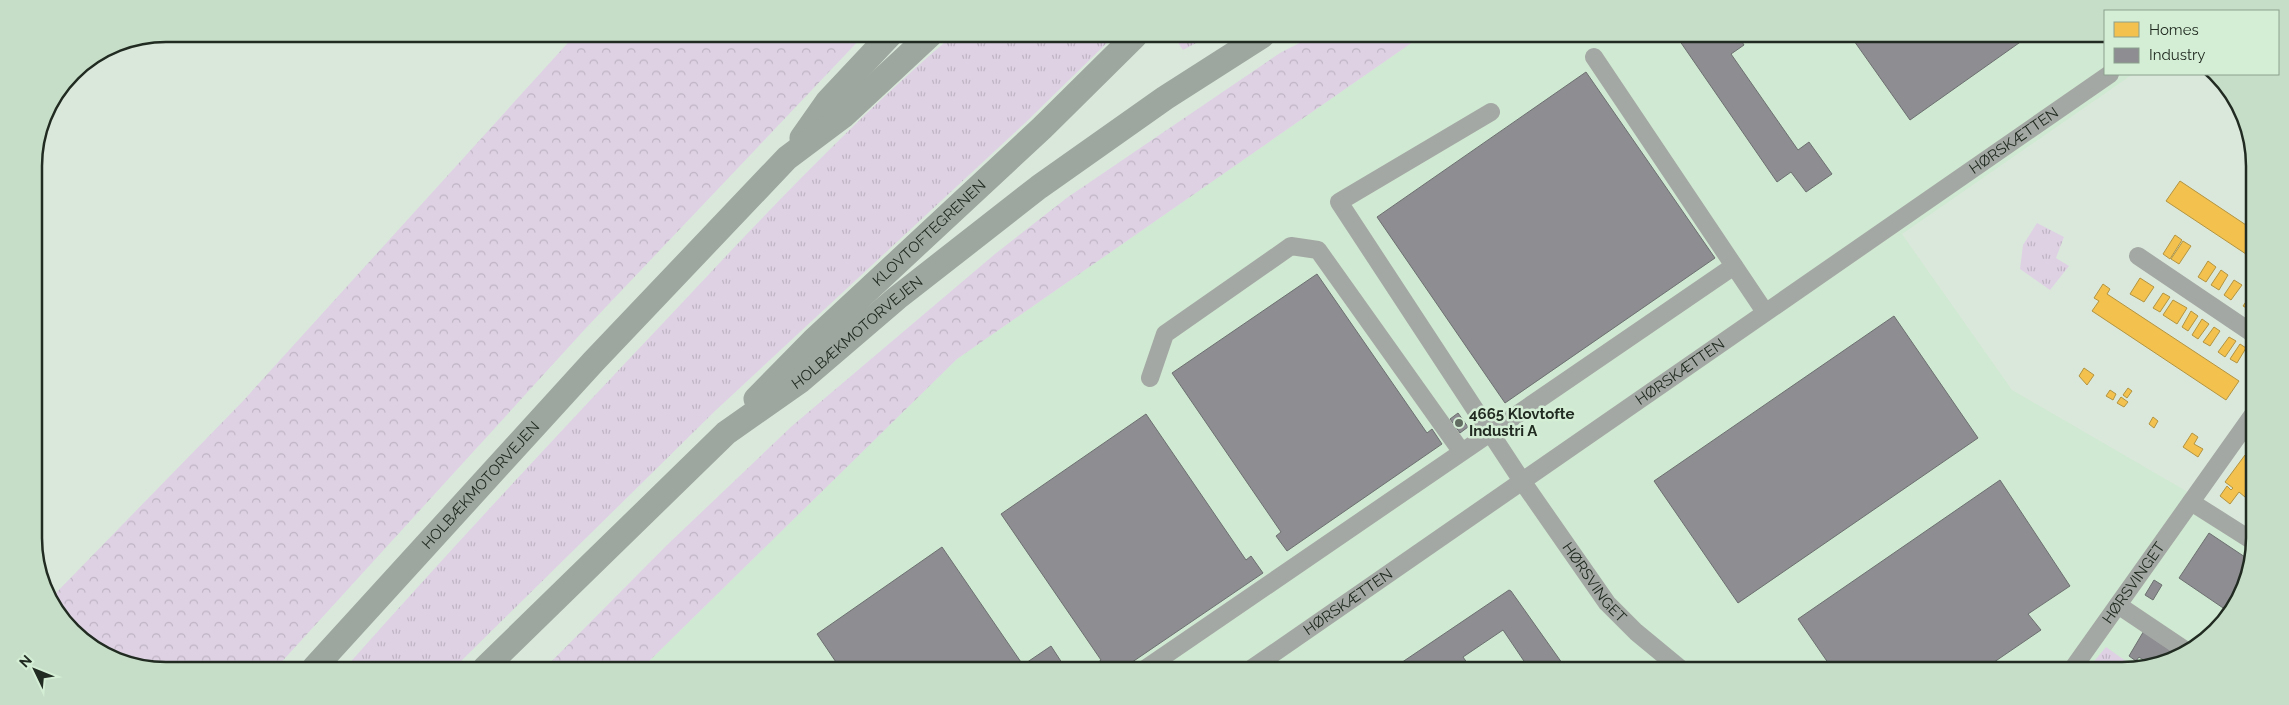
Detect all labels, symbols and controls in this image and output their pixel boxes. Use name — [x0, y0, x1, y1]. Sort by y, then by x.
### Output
legend — [2104, 10, 2279, 75]
text: Homes — [2149, 21, 2199, 39]
text: Industry — [2149, 46, 2205, 64]
street label: HØRSKÆTTEN — [1966, 103, 2062, 178]
street label: KLOVTOFTEGRENEN — [869, 176, 990, 290]
street label: HOLBÆKMOTORVEJEN — [788, 272, 926, 393]
street label: HØRSKÆTTEN — [1632, 335, 1728, 409]
place label: 4665 Klovtofte Industri A — [1469, 405, 1574, 440]
marker: 4665 Klovtofte Industri A — [1453, 417, 1465, 429]
street label: HOLBÆKMOTORVEJEN — [418, 418, 543, 553]
street label: HØRSVINGET — [1559, 539, 1630, 626]
street label: HØRSVINGET — [2099, 539, 2169, 627]
street label: HØRSKÆTTEN — [1300, 565, 1396, 639]
north arrow — [10, 645, 60, 695]
text: N — [16, 652, 35, 670]

